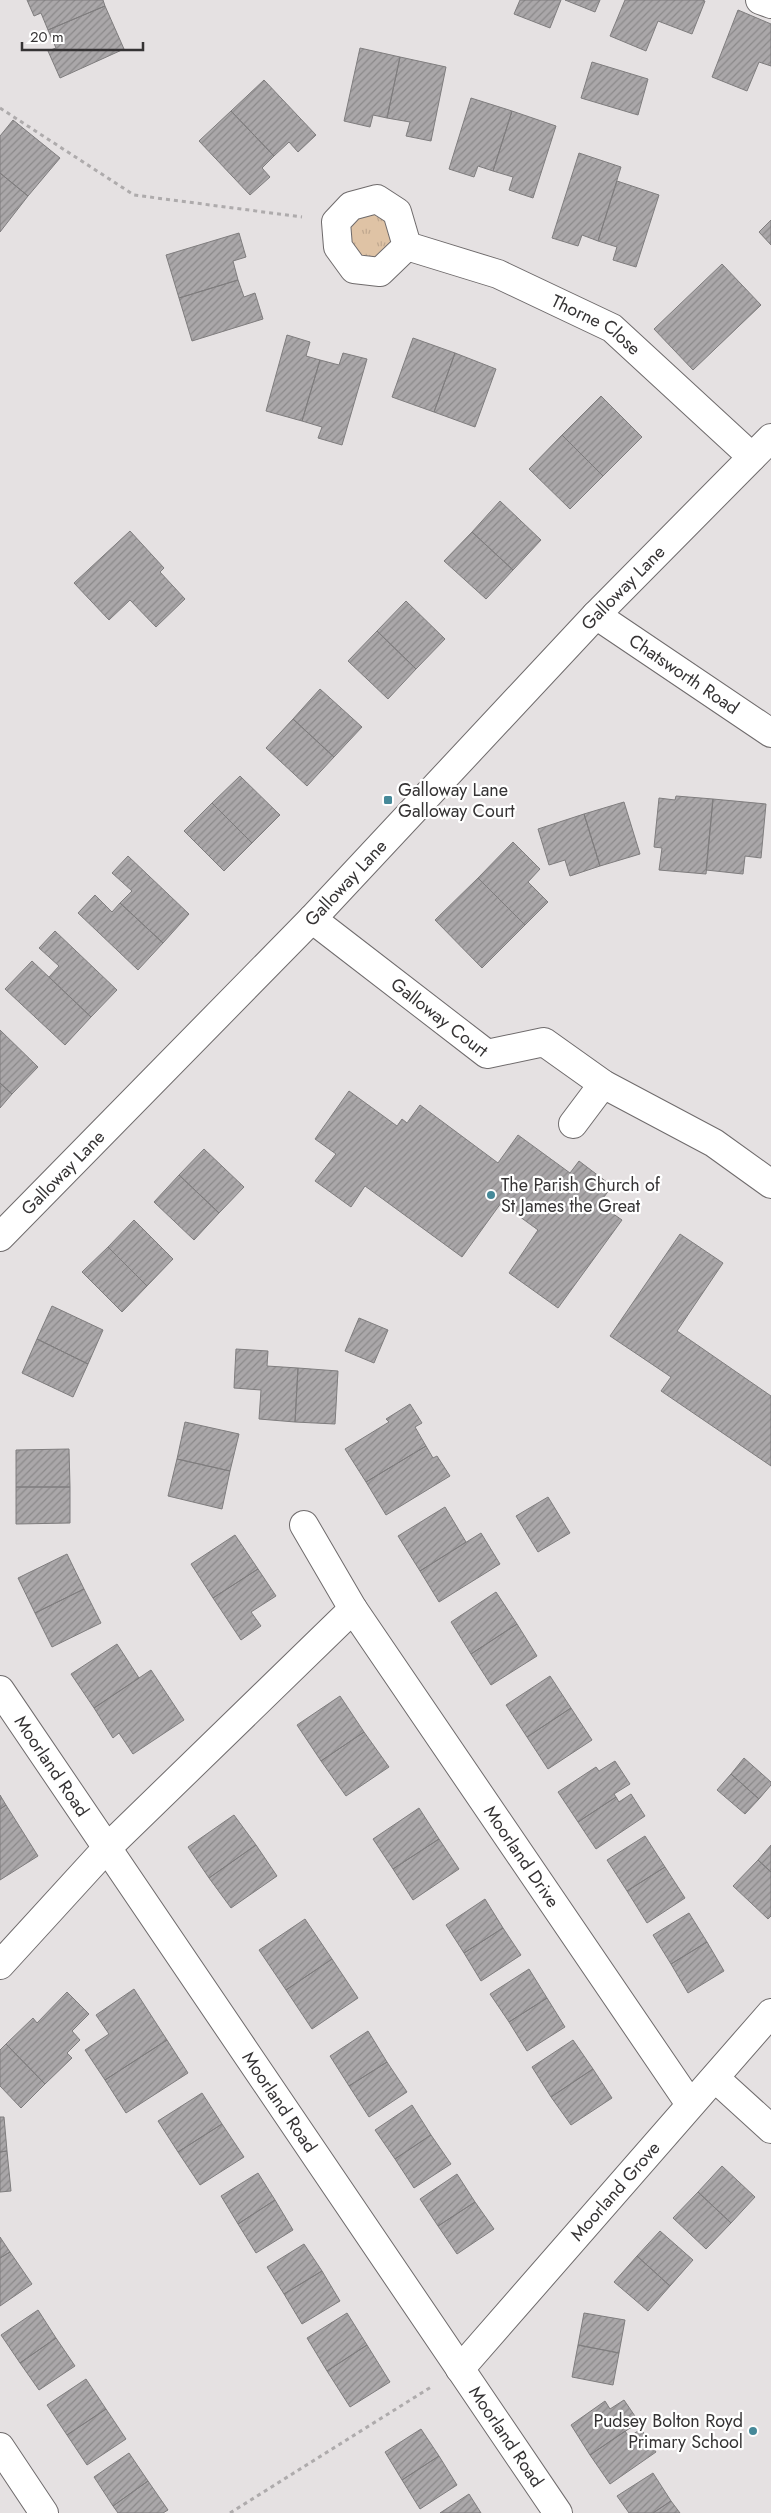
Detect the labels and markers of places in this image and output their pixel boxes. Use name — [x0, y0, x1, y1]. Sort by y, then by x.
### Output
place label: Galloway Lane Galloway Court — [398, 777, 515, 824]
marker: Galloway Lane Galloway Court — [382, 794, 394, 806]
place label: The Parish Church of St James the Great — [501, 1172, 661, 1219]
marker: The Parish Church of St James the Great — [485, 1189, 497, 1201]
place label: Pudsey Bolton Royd Primary School — [593, 2408, 743, 2455]
marker: Pudsey Bolton Royd Primary School — [747, 2425, 759, 2437]

